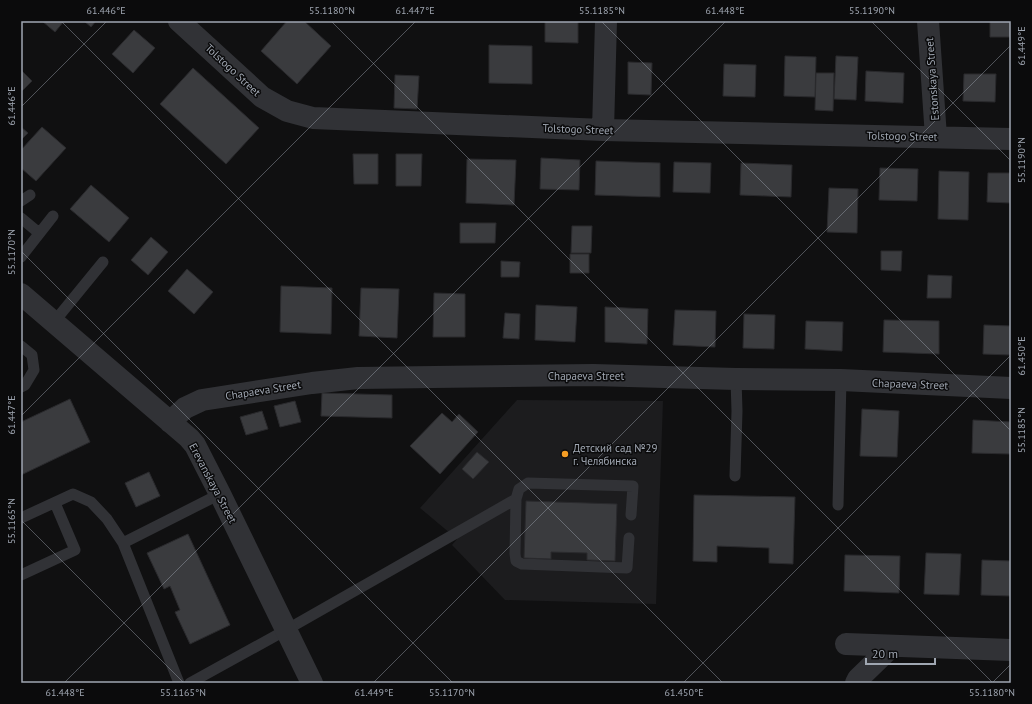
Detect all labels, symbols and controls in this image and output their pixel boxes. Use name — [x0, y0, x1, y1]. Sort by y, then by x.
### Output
text: 61.446°E — [87, 4, 126, 17]
text: 55.1180°N — [309, 4, 355, 17]
text: 61.447°E — [396, 4, 435, 17]
text: 55.1185°N — [579, 4, 625, 17]
text: 61.448°E — [706, 4, 745, 17]
text: 55.1190°N — [849, 4, 895, 17]
text: 61.449°E — [1015, 27, 1028, 66]
street label: Estonskaya Street — [922, 37, 942, 121]
street label: Tolstogo Street — [202, 41, 264, 99]
text: 61.446°E — [5, 87, 18, 126]
street label: Tolstogo Street — [542, 121, 614, 137]
street label: Tolstogo Street — [866, 128, 938, 144]
text: 55.1190°N — [1015, 137, 1028, 183]
text: 55.1170°N — [5, 229, 18, 275]
text: 61.450°E — [1015, 337, 1028, 376]
street label: Chapaeva Street — [548, 369, 624, 383]
street label: Chapaeva Street — [872, 376, 949, 392]
street label: Chapaeva Street — [224, 377, 302, 403]
text: 61.447°E — [5, 396, 18, 435]
text: 55.1185°N — [1015, 407, 1028, 453]
street label: Erevanskaya Street — [186, 441, 240, 526]
place label: Детский сад №29 г. Челябинска — [573, 441, 658, 468]
marker: Детский сад №29 г. Челябинска — [560, 449, 570, 459]
text: 55.1165°N — [5, 498, 18, 544]
scale bar — [866, 640, 935, 666]
text: 20 m — [872, 646, 898, 661]
text: 61.448°E — [46, 686, 85, 699]
text: 55.1165°N — [160, 686, 206, 699]
text: 61.449°E — [355, 686, 394, 699]
text: 55.1170°N — [429, 686, 475, 699]
text: 61.450°E — [665, 686, 704, 699]
text: 55.1180°N — [969, 686, 1015, 699]

